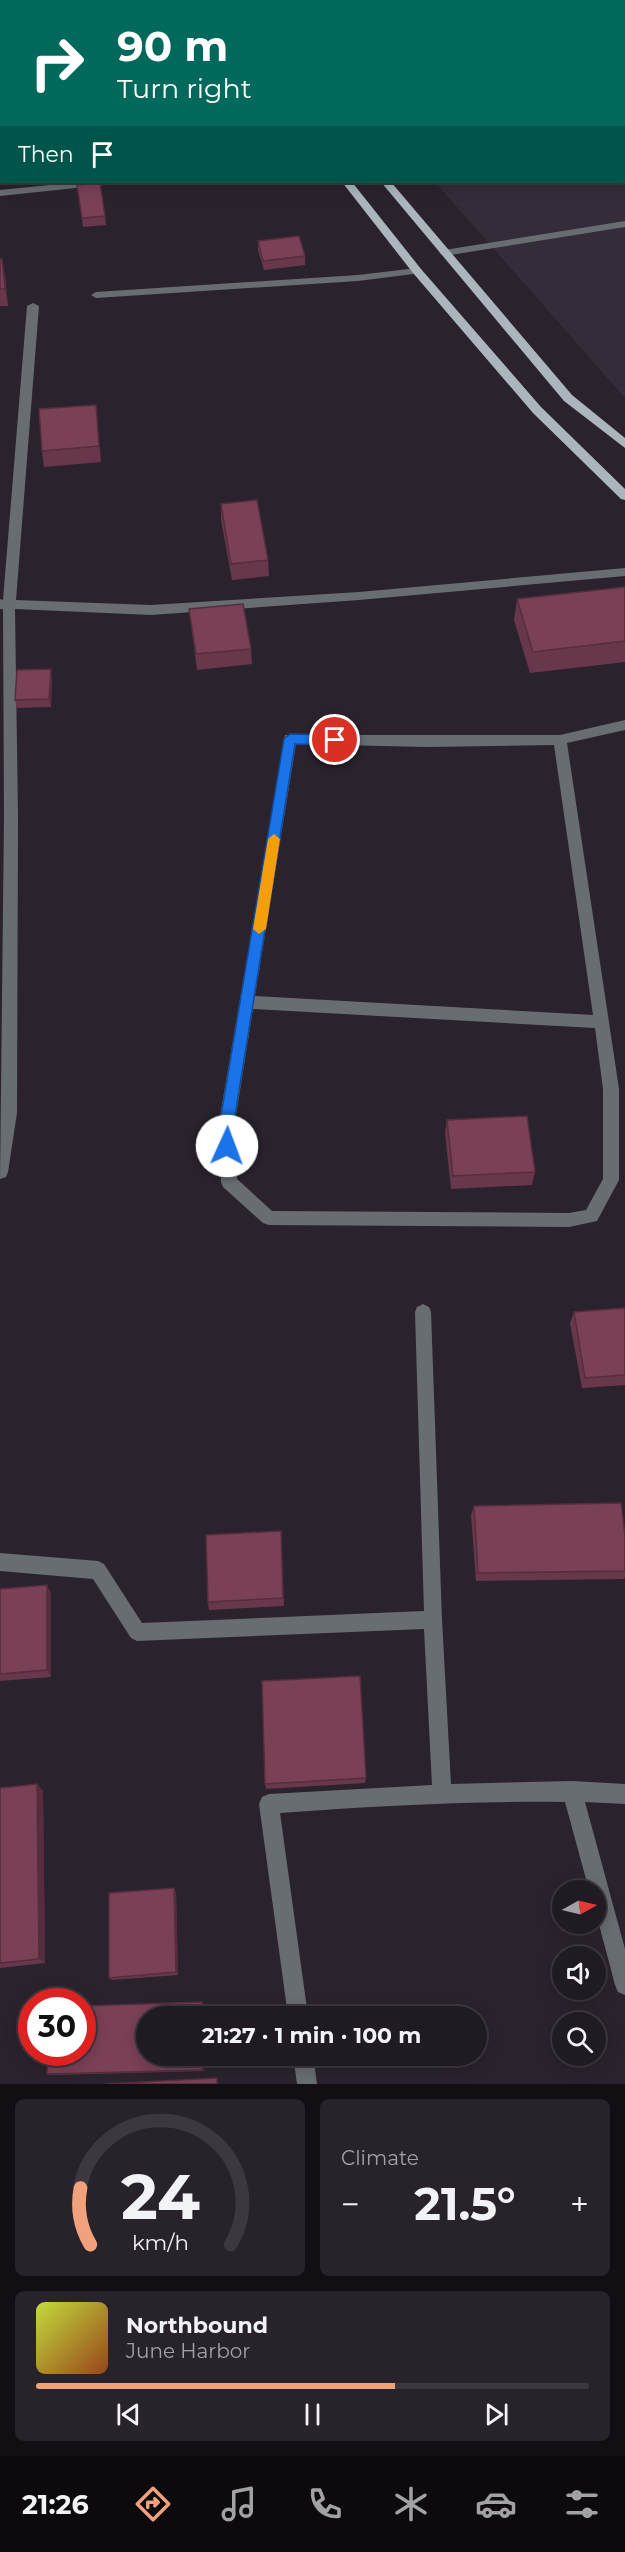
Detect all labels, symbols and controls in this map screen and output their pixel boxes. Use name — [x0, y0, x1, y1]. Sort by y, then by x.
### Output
text: 90 m — [117, 20, 228, 72]
icon: right — [18, 24, 96, 102]
text: Turn right — [117, 72, 252, 105]
icon: arrive — [86, 138, 119, 171]
text: Then — [18, 141, 74, 168]
pin — [309, 714, 360, 765]
icon: arrive — [318, 723, 351, 756]
position arrow — [195, 1114, 259, 1178]
north arrow — [552, 1880, 606, 1934]
map controls — [552, 1880, 606, 2066]
button: sound — [552, 1946, 606, 2000]
speed limit sign: 30 — [18, 1988, 96, 2066]
button: search — [552, 2012, 606, 2066]
text: 21:27 · 1 min · 100 m — [202, 2022, 421, 2049]
text: Climate — [341, 2146, 419, 2170]
text: 24 — [120, 2159, 200, 2235]
text: 21.5° — [414, 2176, 516, 2231]
text: − — [341, 2184, 360, 2224]
text: + — [570, 2184, 589, 2224]
text: km/h — [131, 2229, 189, 2255]
text: Northbound — [126, 2312, 268, 2339]
text: June Harbor — [126, 2339, 250, 2363]
icon: previous — [112, 2398, 145, 2431]
icon: pause — [296, 2398, 329, 2431]
icon: next — [480, 2398, 513, 2431]
icon: directions — [132, 2483, 174, 2525]
icon: music — [218, 2483, 260, 2525]
icon: phone — [304, 2483, 346, 2525]
icon: climate — [390, 2483, 432, 2525]
icon: car — [475, 2483, 517, 2525]
icon: filters — [561, 2483, 603, 2525]
text: 21:26 — [22, 2488, 89, 2521]

